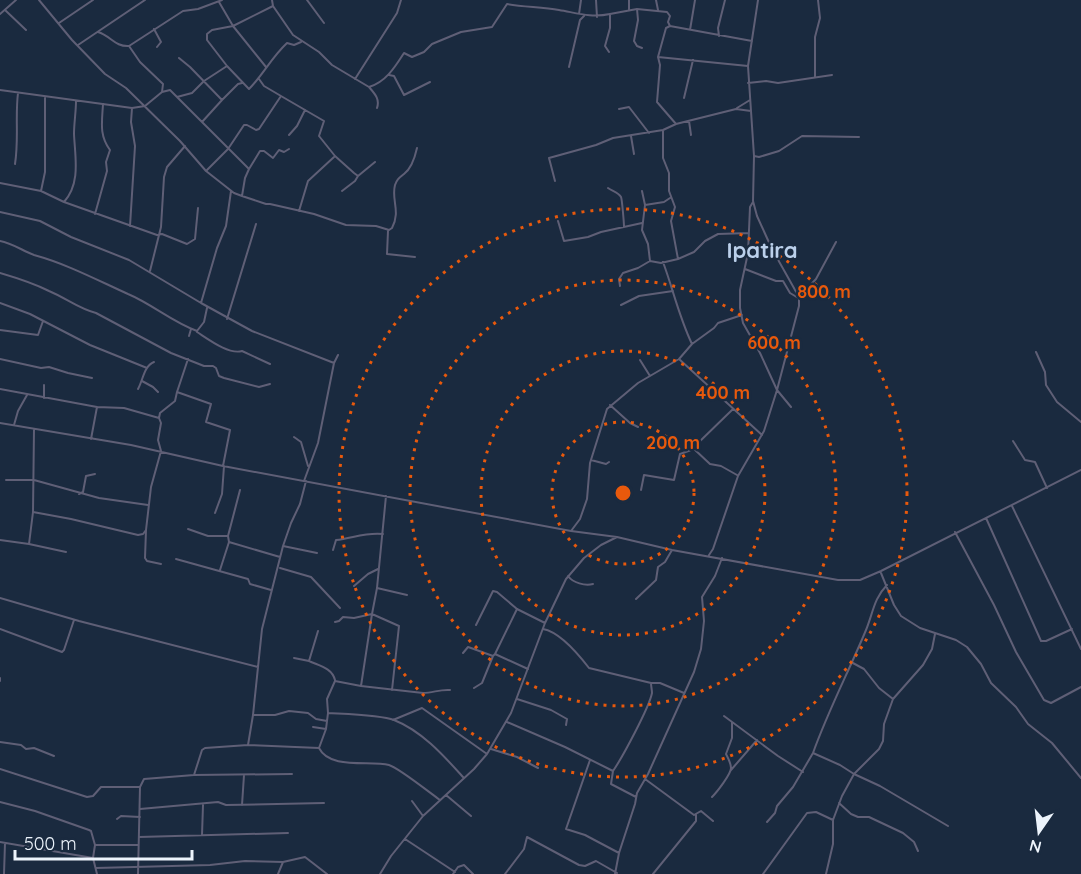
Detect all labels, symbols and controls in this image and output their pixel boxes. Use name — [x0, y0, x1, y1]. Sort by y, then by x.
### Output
district label: Ipatira — [727, 236, 797, 264]
text: 800 m — [797, 280, 851, 303]
text: 600 m — [747, 331, 801, 354]
text: 400 m — [696, 381, 750, 404]
text: 200 m — [646, 431, 700, 454]
centre of rings — [613, 483, 633, 503]
north arrow — [1009, 802, 1069, 862]
scale bar — [15, 823, 192, 861]
text: 500 m — [24, 832, 77, 855]
text: N — [1027, 835, 1043, 858]

